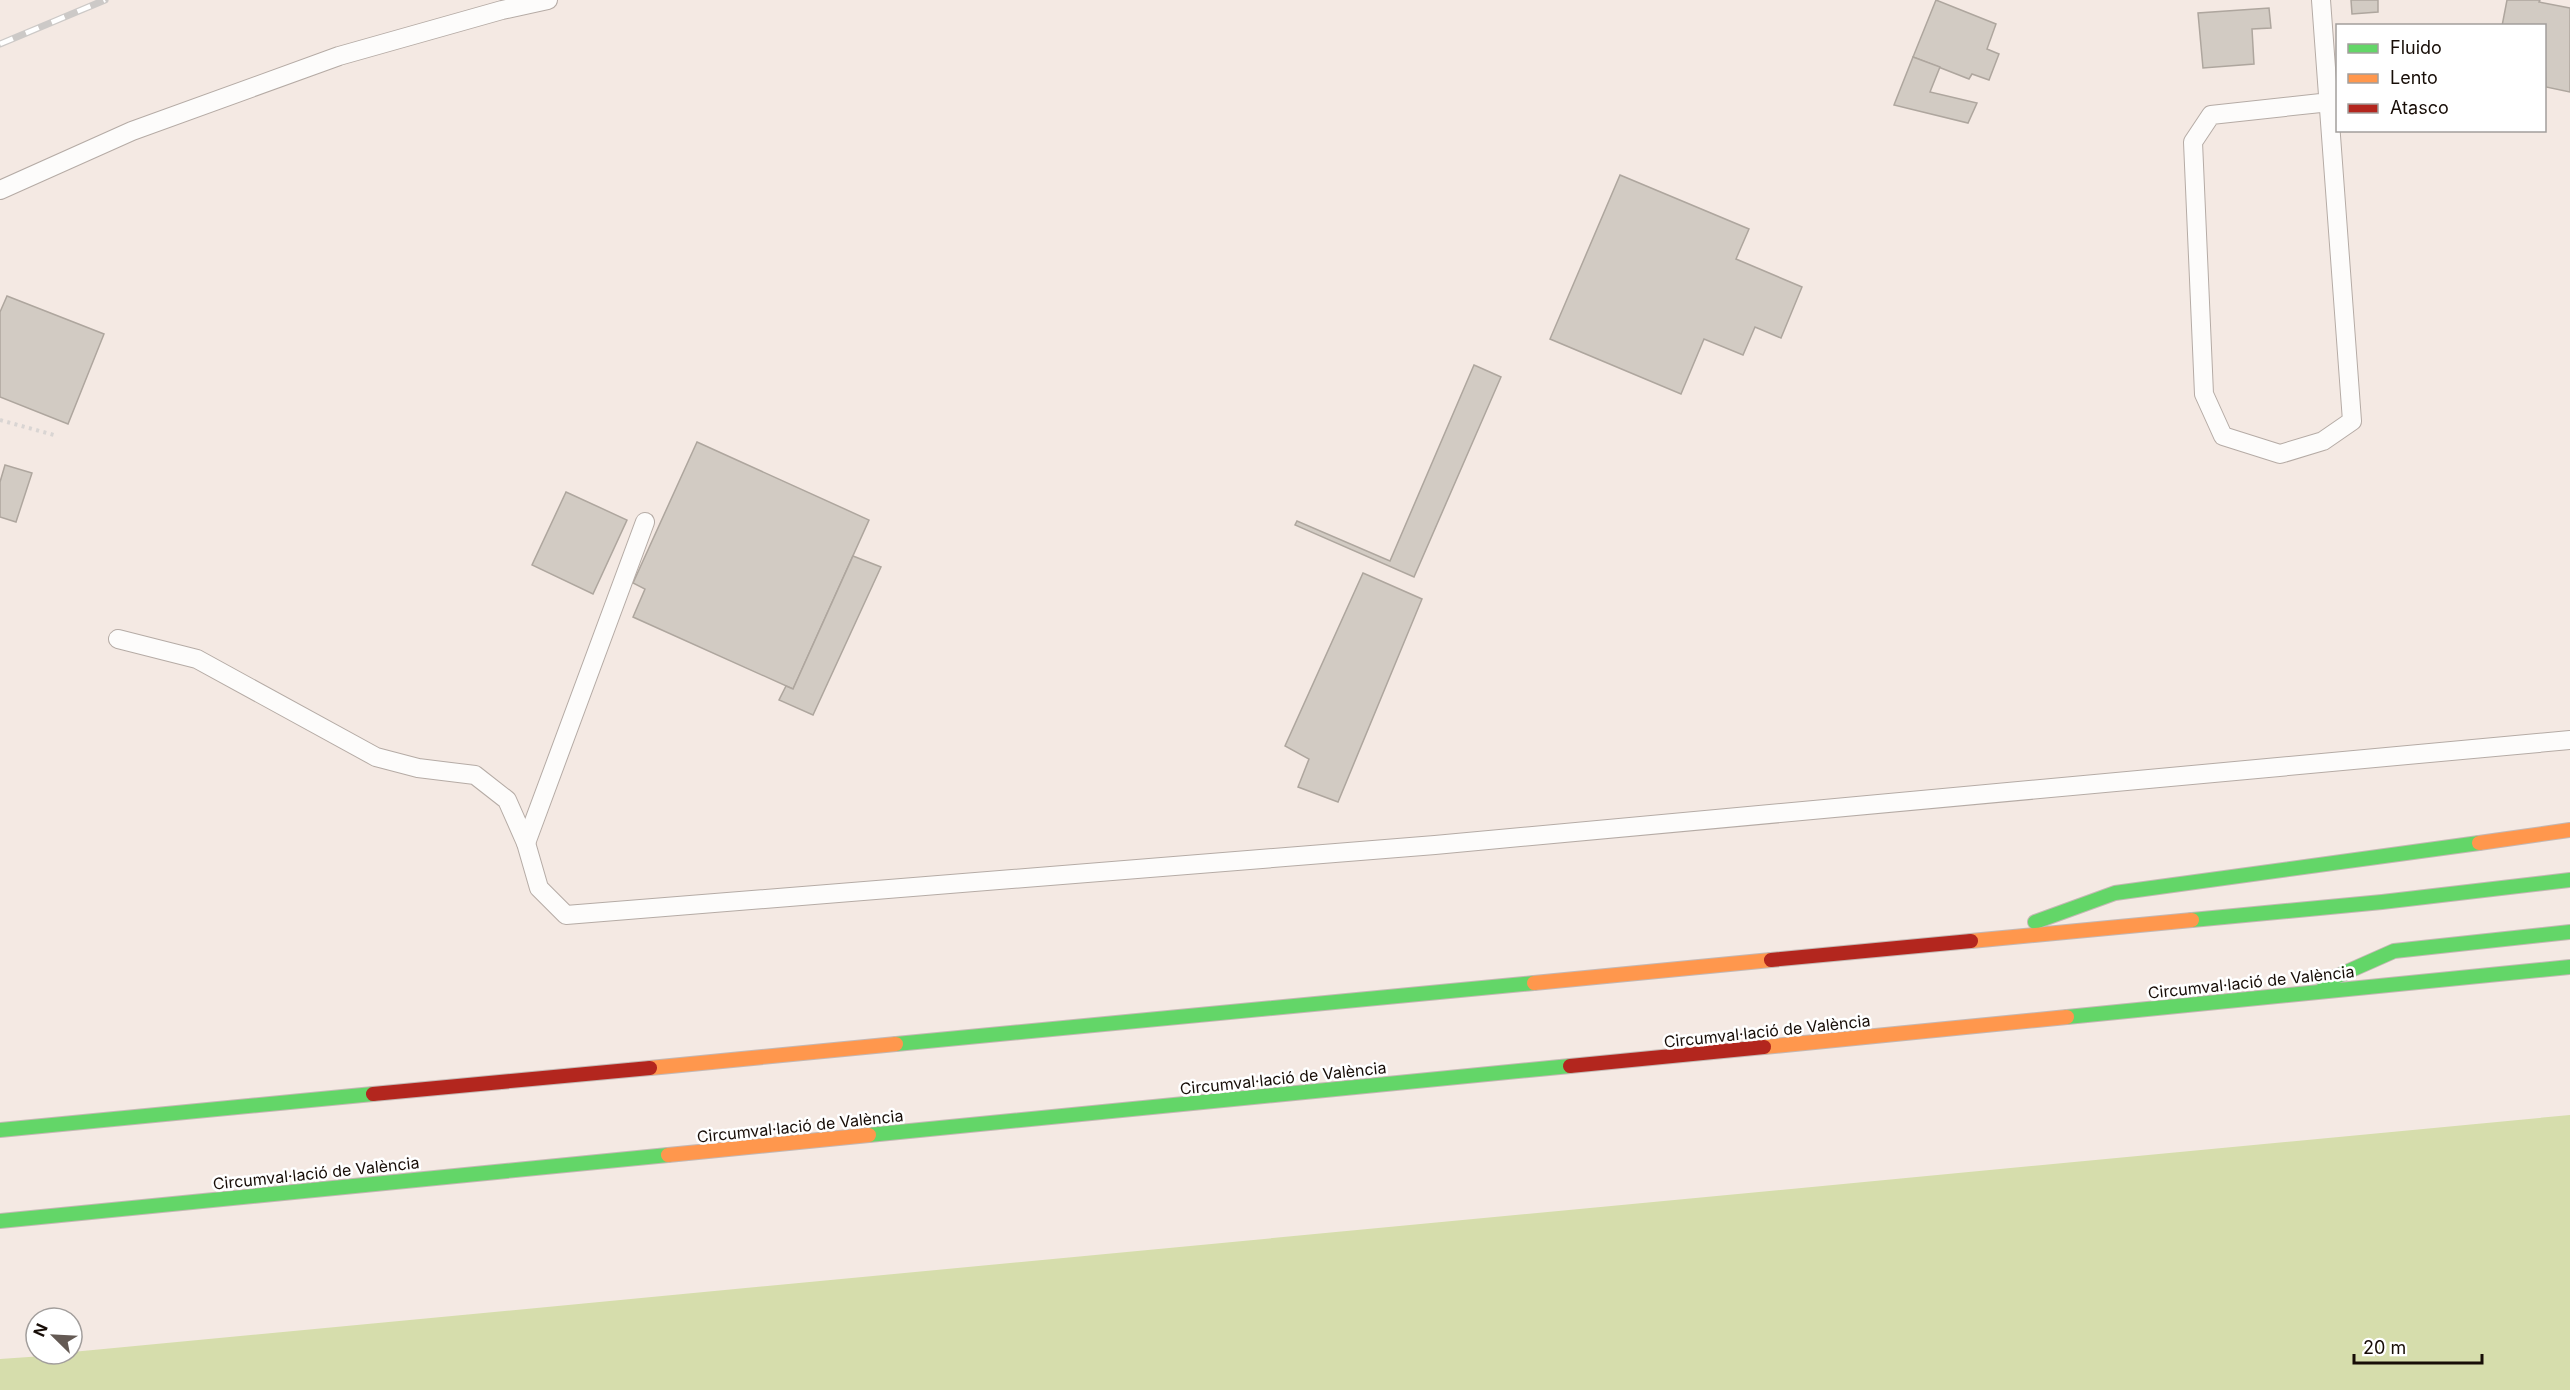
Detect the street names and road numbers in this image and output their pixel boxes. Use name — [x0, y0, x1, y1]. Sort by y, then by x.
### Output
street label: Circumval·lació de València — [2147, 961, 2355, 1003]
street label: Circumval·lació de València — [1663, 1010, 1871, 1052]
street label: Circumval·lació de València — [1179, 1057, 1387, 1099]
street label: Circumval·lació de València — [696, 1105, 904, 1147]
street label: Circumval·lació de València — [212, 1152, 420, 1194]

